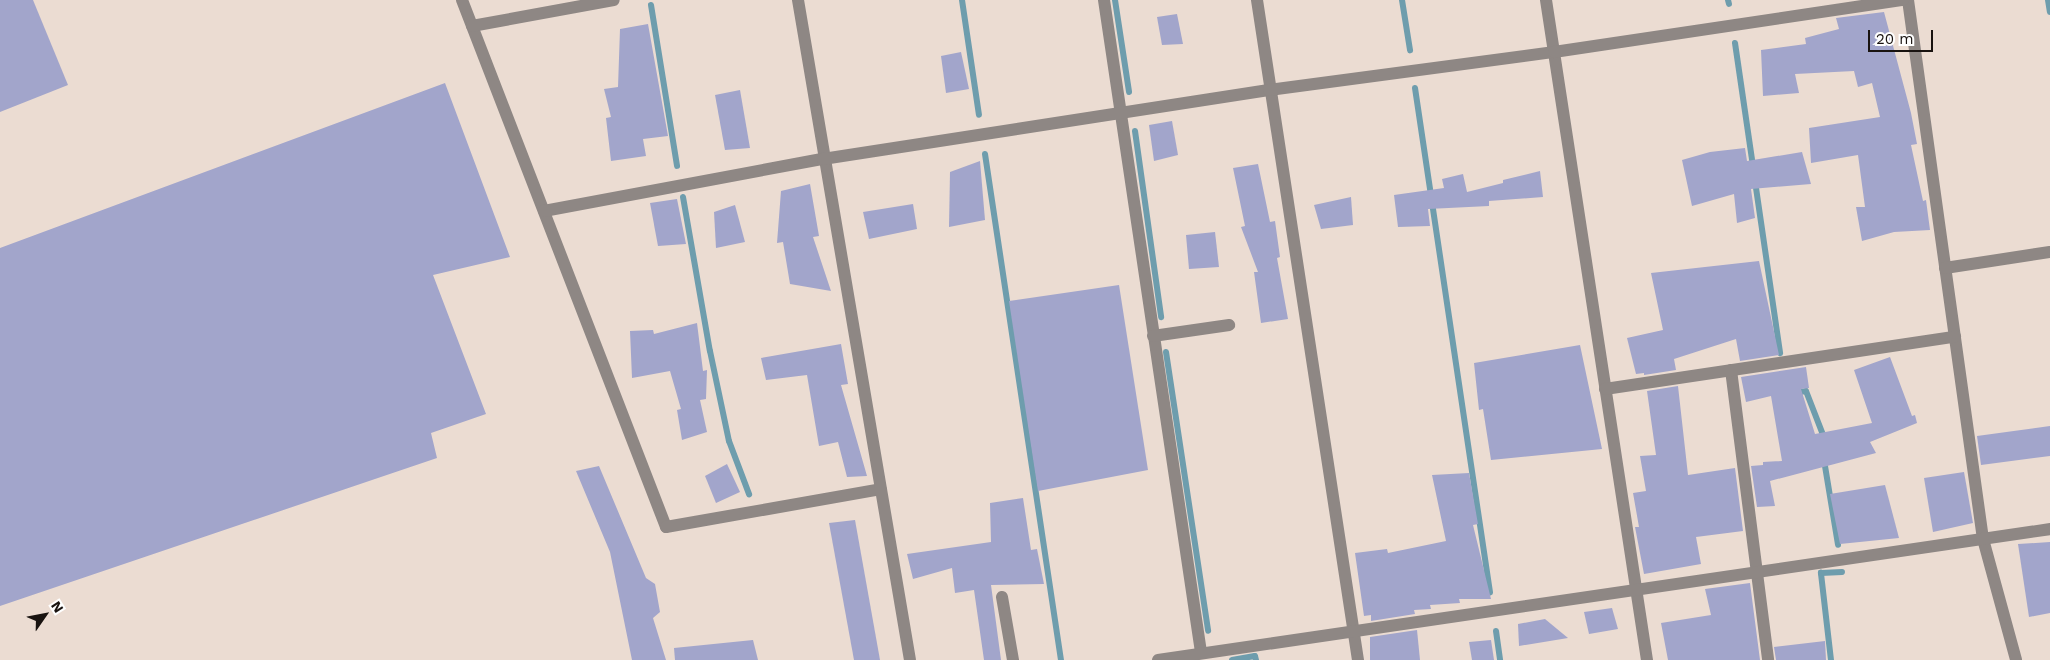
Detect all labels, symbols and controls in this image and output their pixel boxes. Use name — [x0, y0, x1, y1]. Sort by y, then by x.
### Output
scale bar — [1870, 20, 1935, 52]
text: 20 m — [1876, 30, 1914, 48]
north arrow — [20, 590, 70, 640]
text: N — [48, 598, 67, 616]

